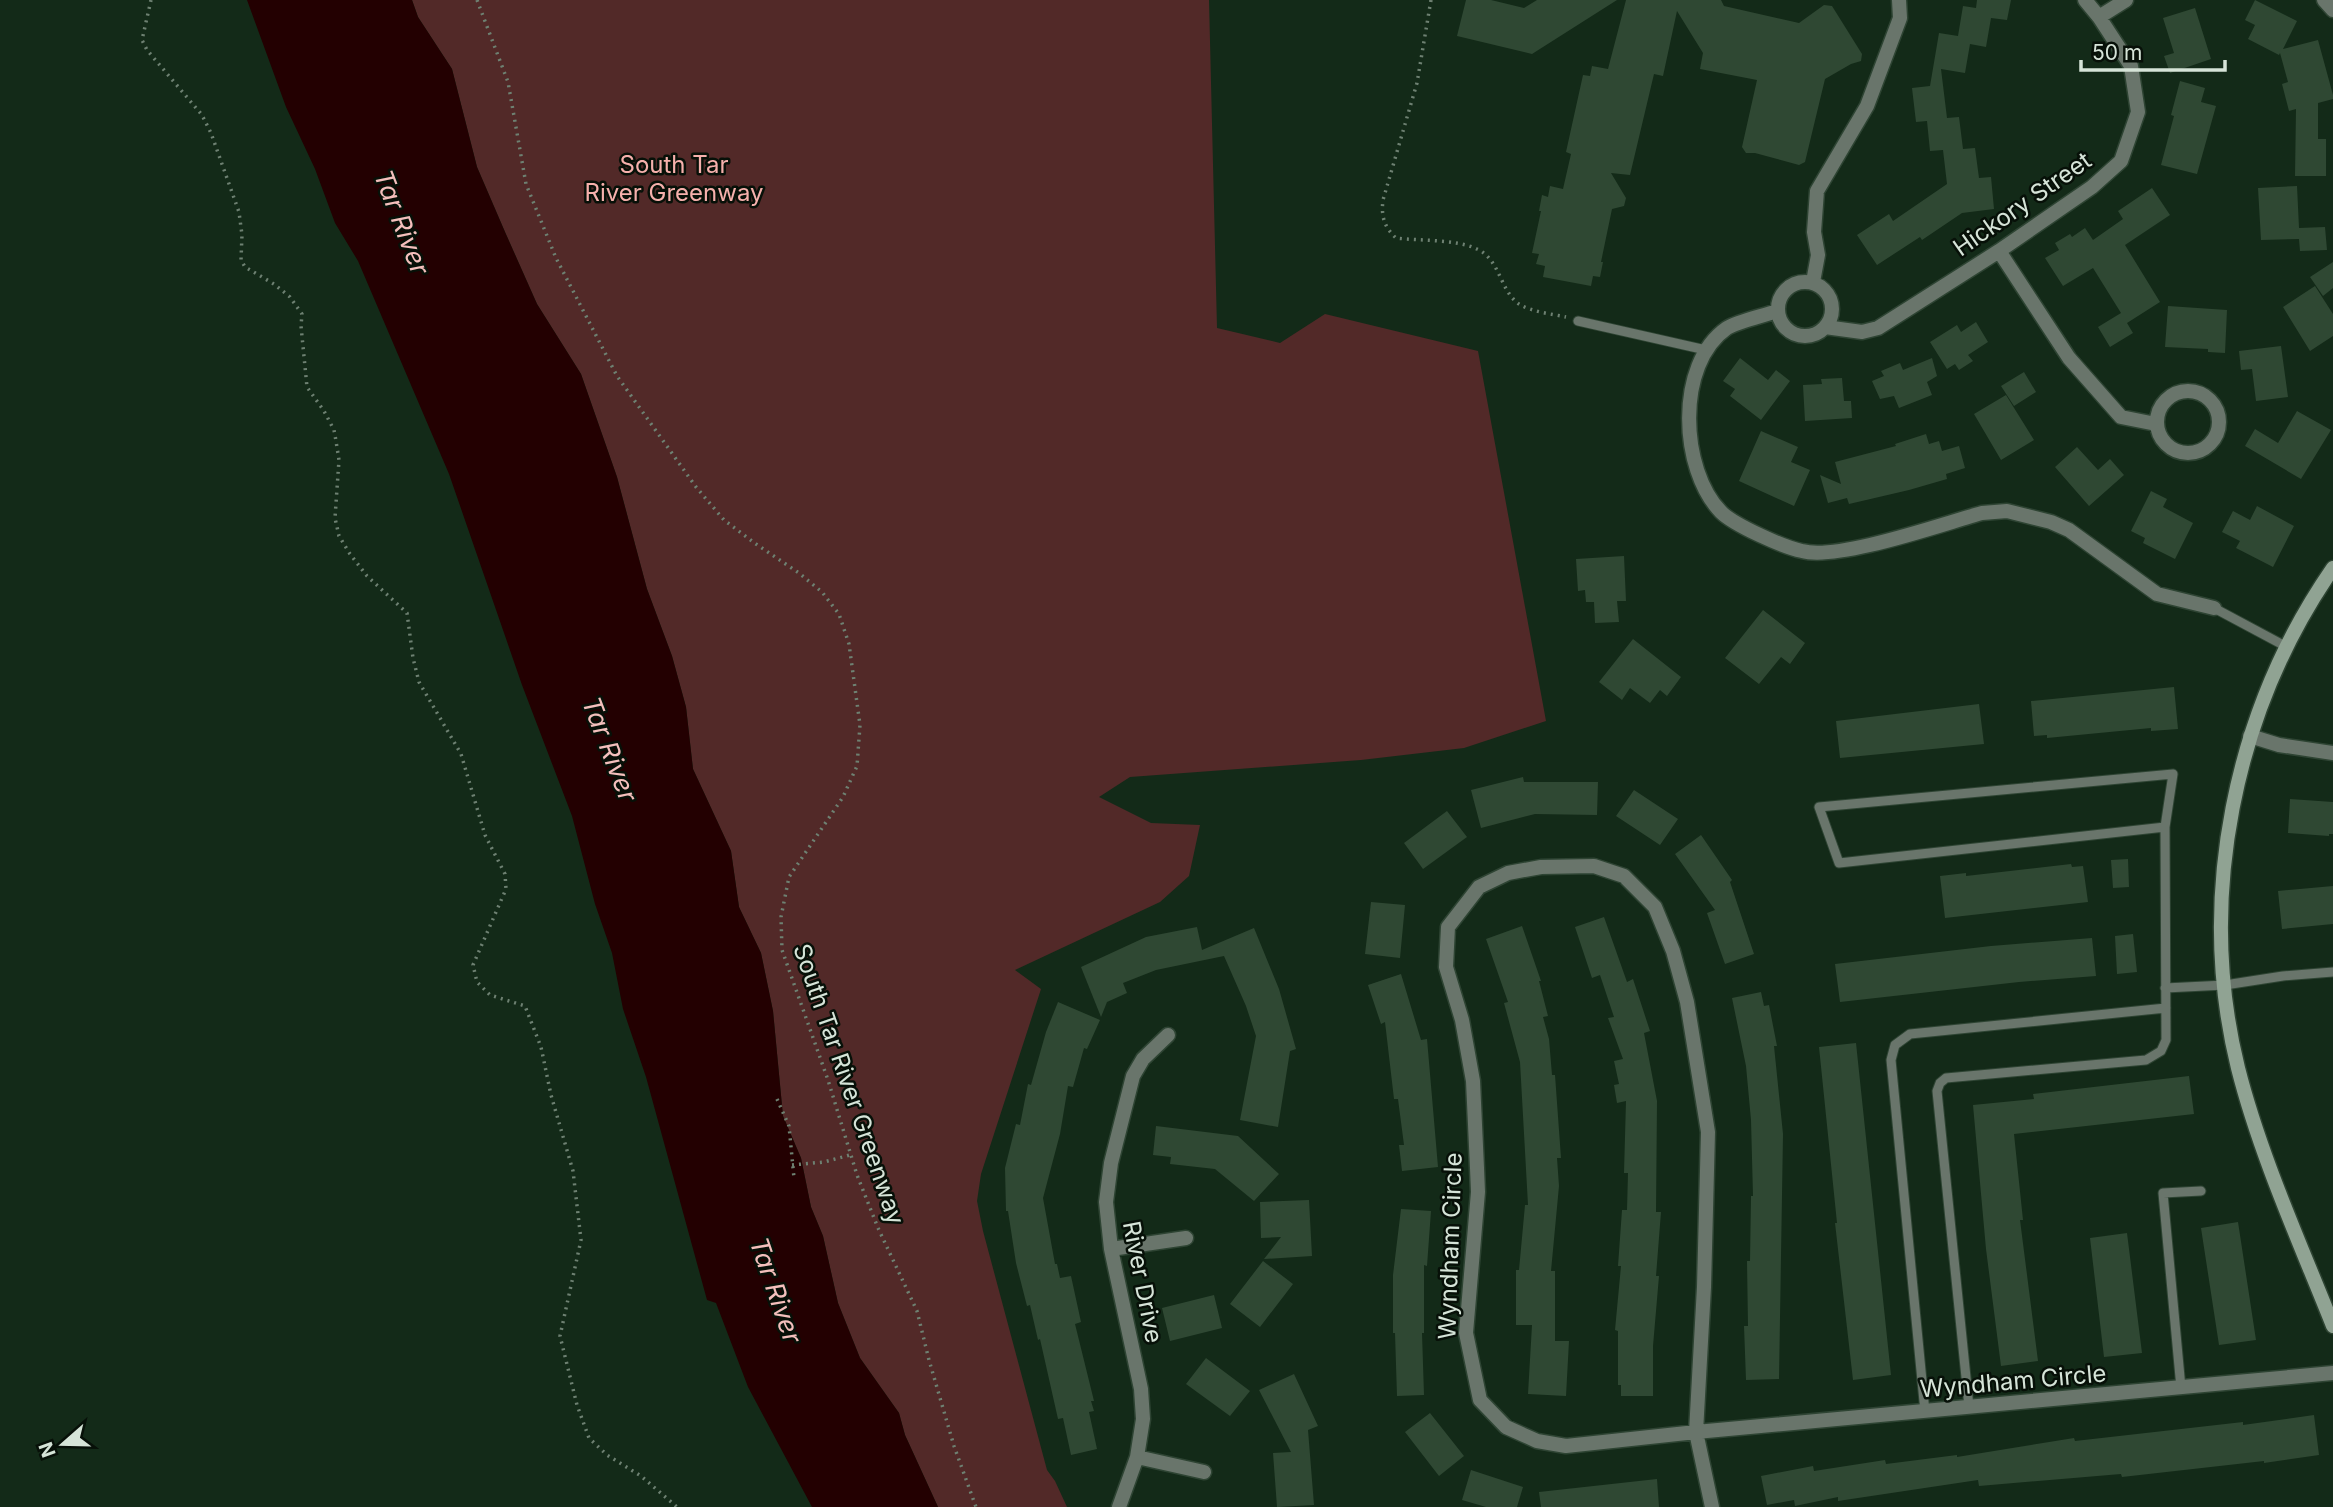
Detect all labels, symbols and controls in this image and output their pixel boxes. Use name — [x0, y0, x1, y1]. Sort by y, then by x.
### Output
scale bar — [2081, 28, 2224, 72]
text: 50 m — [2092, 40, 2142, 65]
street label: Hickory Street — [1947, 146, 2097, 262]
park label: South Tar River Greenway — [584, 150, 764, 207]
water label: Tar River — [368, 165, 437, 280]
water label: Tar River — [576, 692, 645, 807]
street label: South Tar River Greenway — [787, 940, 911, 1228]
street label: Wyndham Circle — [1432, 1152, 1468, 1340]
street label: River Drive — [1117, 1219, 1169, 1345]
water label: Tar River — [743, 1233, 809, 1348]
street label: Wyndham Circle — [1919, 1358, 2107, 1404]
north arrow — [28, 1409, 98, 1479]
text: N — [34, 1439, 61, 1460]

